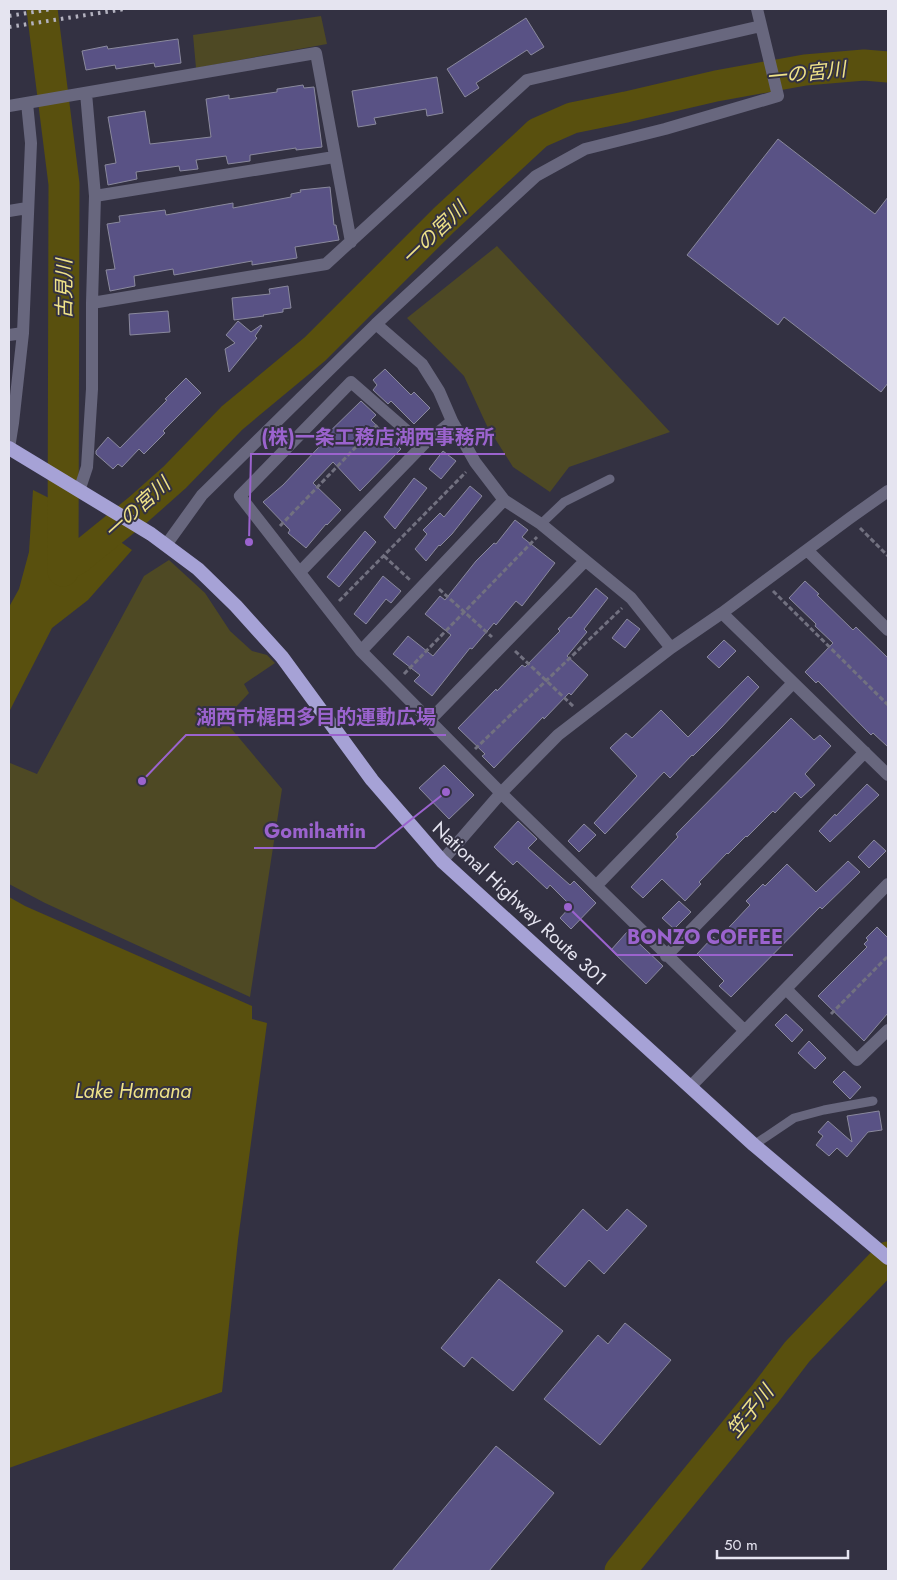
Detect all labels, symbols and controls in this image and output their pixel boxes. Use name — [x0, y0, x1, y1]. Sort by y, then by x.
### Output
water label: 一の宮川 — [765, 55, 849, 92]
water label: 一の宮川 — [396, 194, 475, 272]
water label: 古見川 — [50, 257, 79, 319]
callout: (株)一条工務店湖西事務所 — [251, 419, 505, 454]
text: (株)一条工務店湖西事務所 — [261, 423, 495, 452]
water label: 一の宮川 — [98, 469, 178, 546]
callout: 湖西市梶田多目的運動広場 — [186, 700, 446, 735]
text: 湖西市梶田多目的運動広場 — [196, 703, 436, 732]
callout: Gomihattin — [254, 813, 375, 848]
street label: National Highway Route 301 — [427, 815, 613, 992]
text: Gomihattin — [264, 817, 366, 846]
callout: BONZO COFFEE — [617, 920, 793, 955]
text: BONZO COFFEE — [627, 923, 783, 952]
water label: Lake Hamana — [75, 1077, 191, 1106]
water label: 笠子川 — [720, 1377, 782, 1444]
scale bar — [717, 1528, 848, 1560]
text: 50 m — [724, 1534, 758, 1556]

